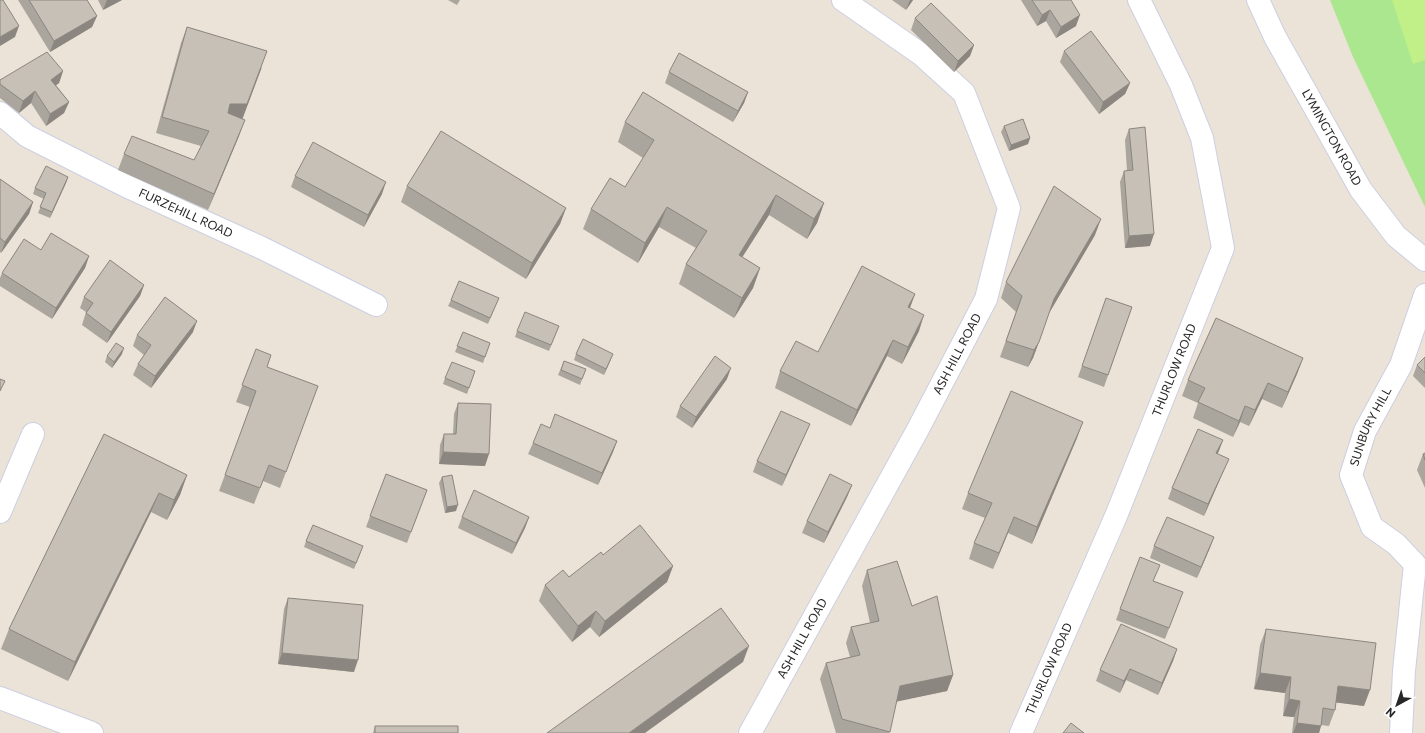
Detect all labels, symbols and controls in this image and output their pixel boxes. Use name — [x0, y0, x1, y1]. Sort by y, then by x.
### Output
street label: LYMINGTON ROAD — [1300, 86, 1365, 188]
street label: FURZEHILL ROAD — [137, 185, 235, 240]
street label: ASH HILL ROAD — [929, 310, 983, 396]
street label: THURLOW ROAD — [1149, 321, 1198, 418]
street label: SUNBURY HILL — [1346, 384, 1394, 468]
street label: ASH HILL ROAD — [774, 595, 829, 681]
street label: THURLOW ROAD — [1022, 620, 1074, 717]
north arrow — [1377, 685, 1417, 725]
text: N — [1383, 705, 1398, 721]

